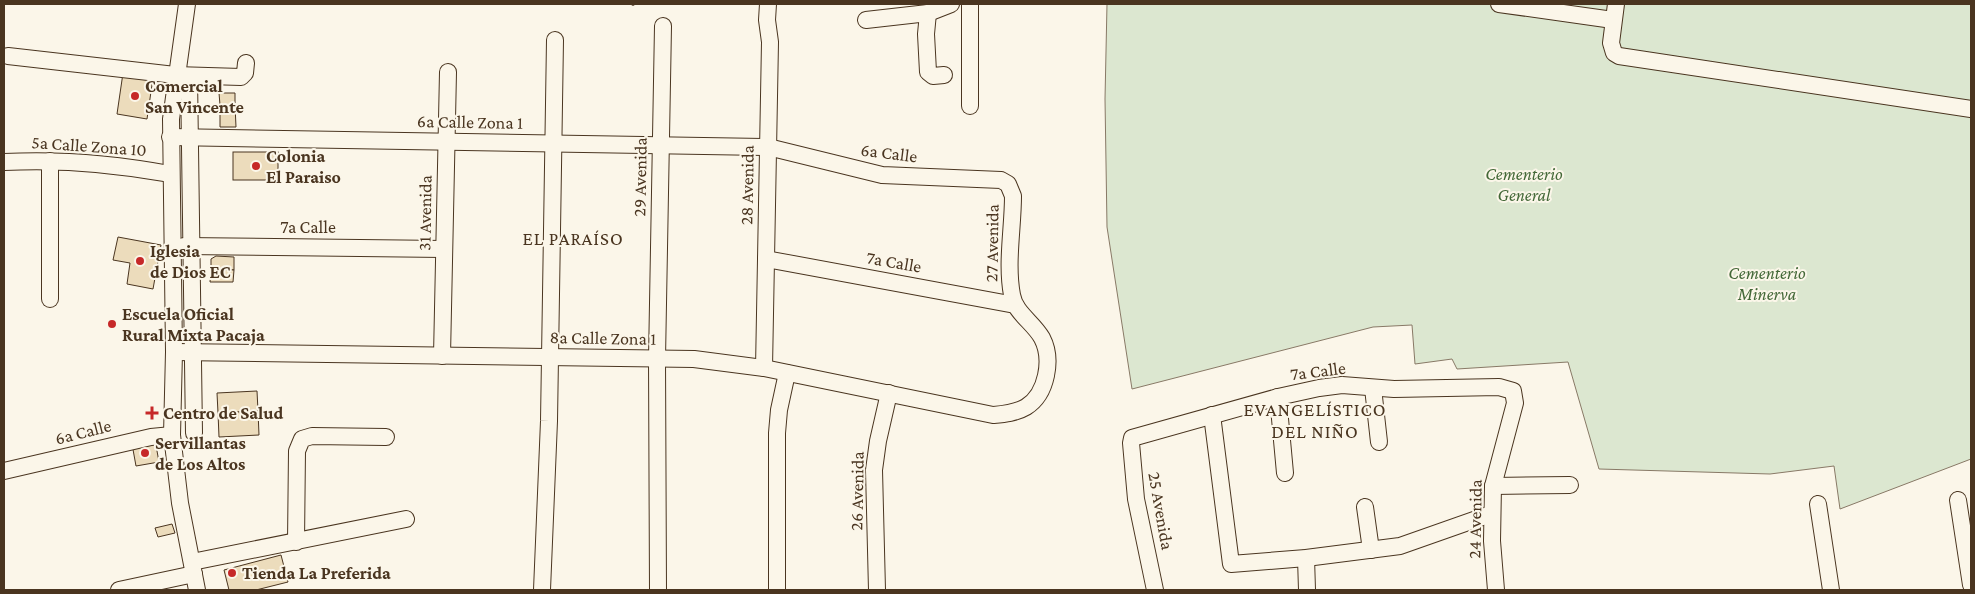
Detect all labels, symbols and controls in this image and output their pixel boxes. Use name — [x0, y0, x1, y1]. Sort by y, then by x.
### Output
place label: Comercial San Vincente — [145, 76, 244, 117]
marker: Comercial San Vincente — [129, 90, 141, 102]
street label: 6a Calle Zona 1 — [417, 111, 523, 133]
street label: 5a Calle Zona 10 — [31, 132, 147, 160]
street label: 29 Avenida — [629, 137, 651, 217]
street label: 6a Calle — [859, 140, 919, 166]
street label: 28 Avenida — [736, 145, 758, 225]
place label: Colonia El Paraiso — [266, 146, 341, 187]
marker: Colonia El Paraiso — [250, 160, 262, 172]
park label: Cementerio General — [1485, 164, 1563, 205]
street label: 31 Avenida — [414, 175, 436, 251]
street label: 27 Avenida — [981, 204, 1003, 282]
street label: 7a Calle — [280, 217, 336, 237]
district label: EL PARAÍSO — [522, 228, 624, 249]
place label: Iglesia de Dios EC — [150, 241, 231, 282]
street label: 7a Calle — [865, 247, 923, 277]
marker: Iglesia de Dios EC — [134, 255, 146, 267]
park label: Cementerio Minerva — [1728, 263, 1806, 304]
place label: Escuela Oficial Rural Mixta Pacaja — [122, 304, 265, 346]
marker: Escuela Oficial Rural Mixta Pacaja — [106, 318, 118, 330]
street label: 8a Calle Zona 1 — [550, 327, 657, 349]
street label: 7a Calle — [1289, 358, 1347, 384]
district label: EVANGELÍSTICO DEL NIÑO — [1244, 399, 1386, 442]
place label: Centro de Salud — [163, 403, 284, 423]
marker: Centro de Salud — [145, 406, 159, 420]
street label: 6a Calle — [53, 415, 113, 449]
place label: Servillantas de Los Altos — [155, 433, 246, 474]
marker: Servillantas de Los Altos — [139, 447, 151, 459]
street label: 26 Avenida — [846, 451, 868, 531]
street label: 25 Avenida — [1144, 471, 1178, 551]
street label: 24 Avenida — [1464, 479, 1486, 559]
place label: Tienda La Preferida — [242, 563, 391, 583]
marker: Tienda La Preferida — [226, 567, 238, 579]

